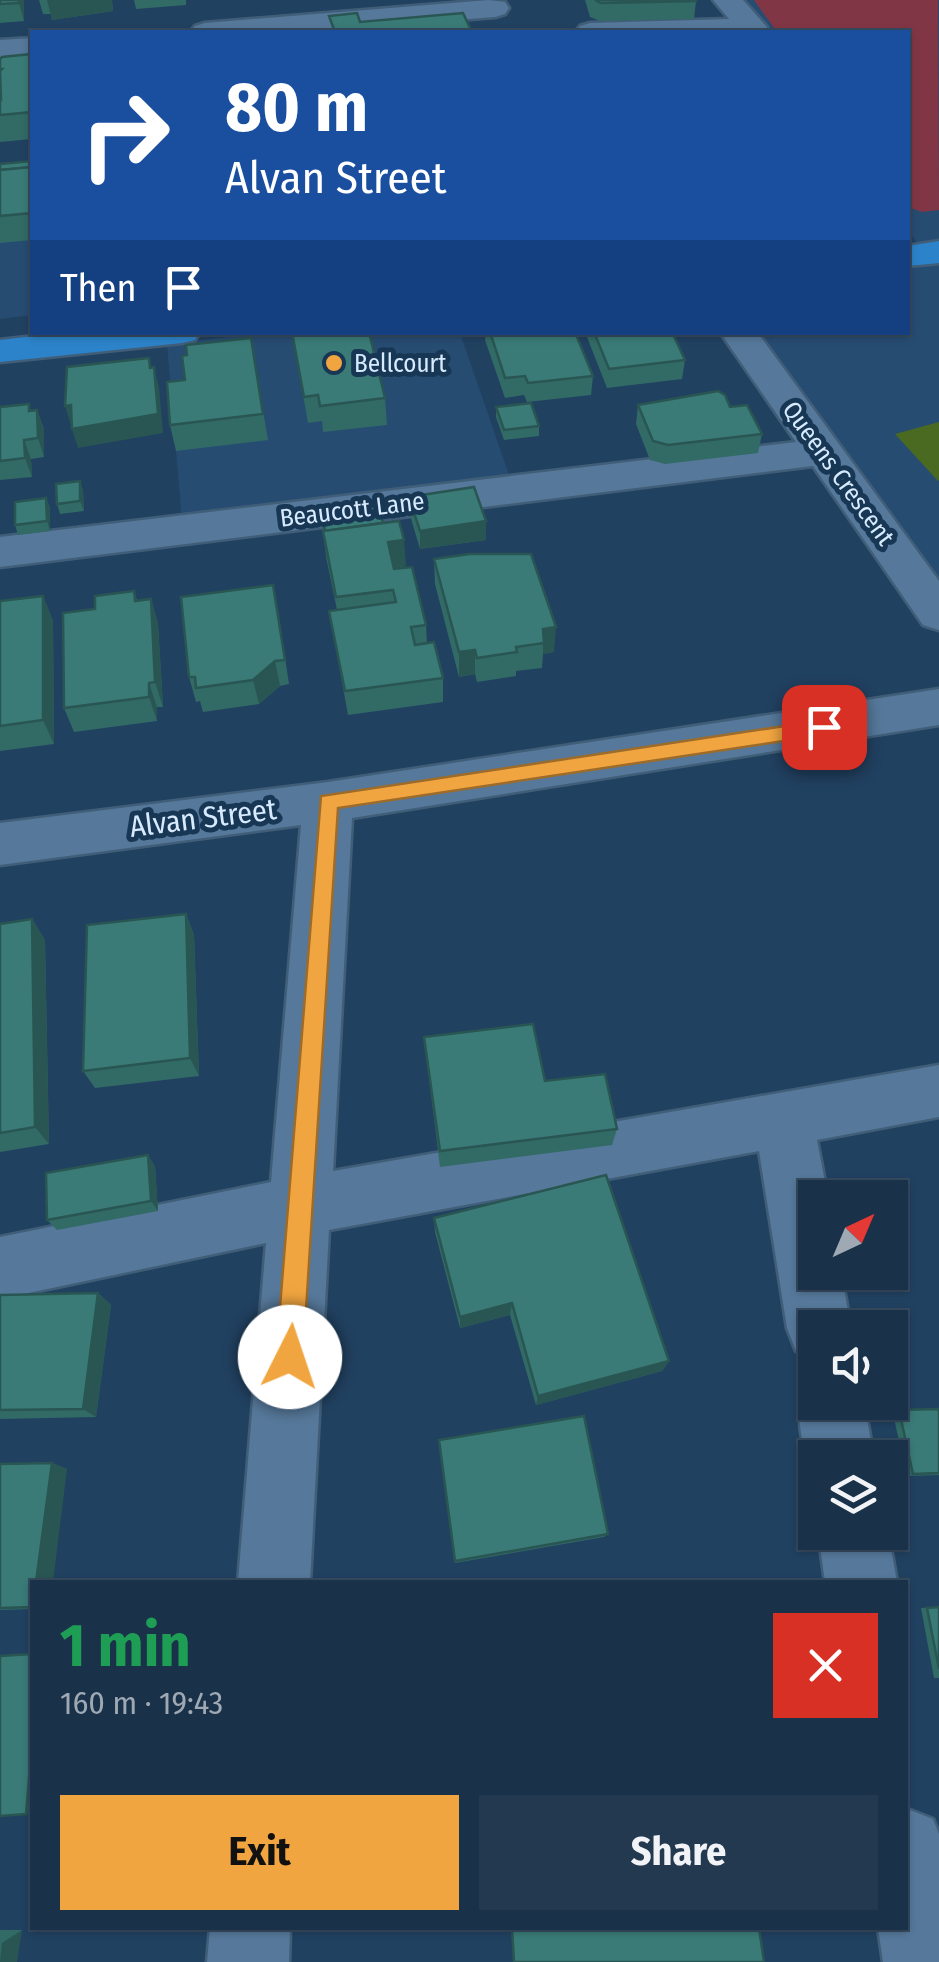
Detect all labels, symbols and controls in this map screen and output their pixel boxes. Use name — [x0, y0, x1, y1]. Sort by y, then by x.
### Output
text: 80 m — [225, 66, 368, 150]
icon: right — [60, 70, 190, 200]
text: Alvan Street — [225, 151, 447, 205]
icon: arrive — [156, 260, 211, 315]
text: Then — [60, 265, 136, 311]
place label: Bellcourt — [354, 349, 447, 379]
marker: Bellcourt — [323, 352, 345, 374]
street label: Queens Crescent — [776, 396, 901, 552]
street label: Beaucott Lane — [278, 486, 426, 534]
pin — [782, 685, 867, 770]
icon: arrive — [797, 700, 852, 755]
street label: Alvan Street — [128, 791, 279, 845]
north arrow — [798, 1180, 908, 1290]
map controls — [798, 1180, 908, 1550]
position arrow — [238, 1305, 342, 1409]
button: sound — [798, 1310, 908, 1420]
button: layers — [798, 1440, 908, 1550]
text: 1 min — [60, 1610, 191, 1682]
button: close — [773, 1613, 878, 1718]
text: 160 m · 19:43 — [60, 1684, 223, 1722]
button: Exit — [60, 1795, 459, 1910]
button: Share — [479, 1795, 878, 1910]

